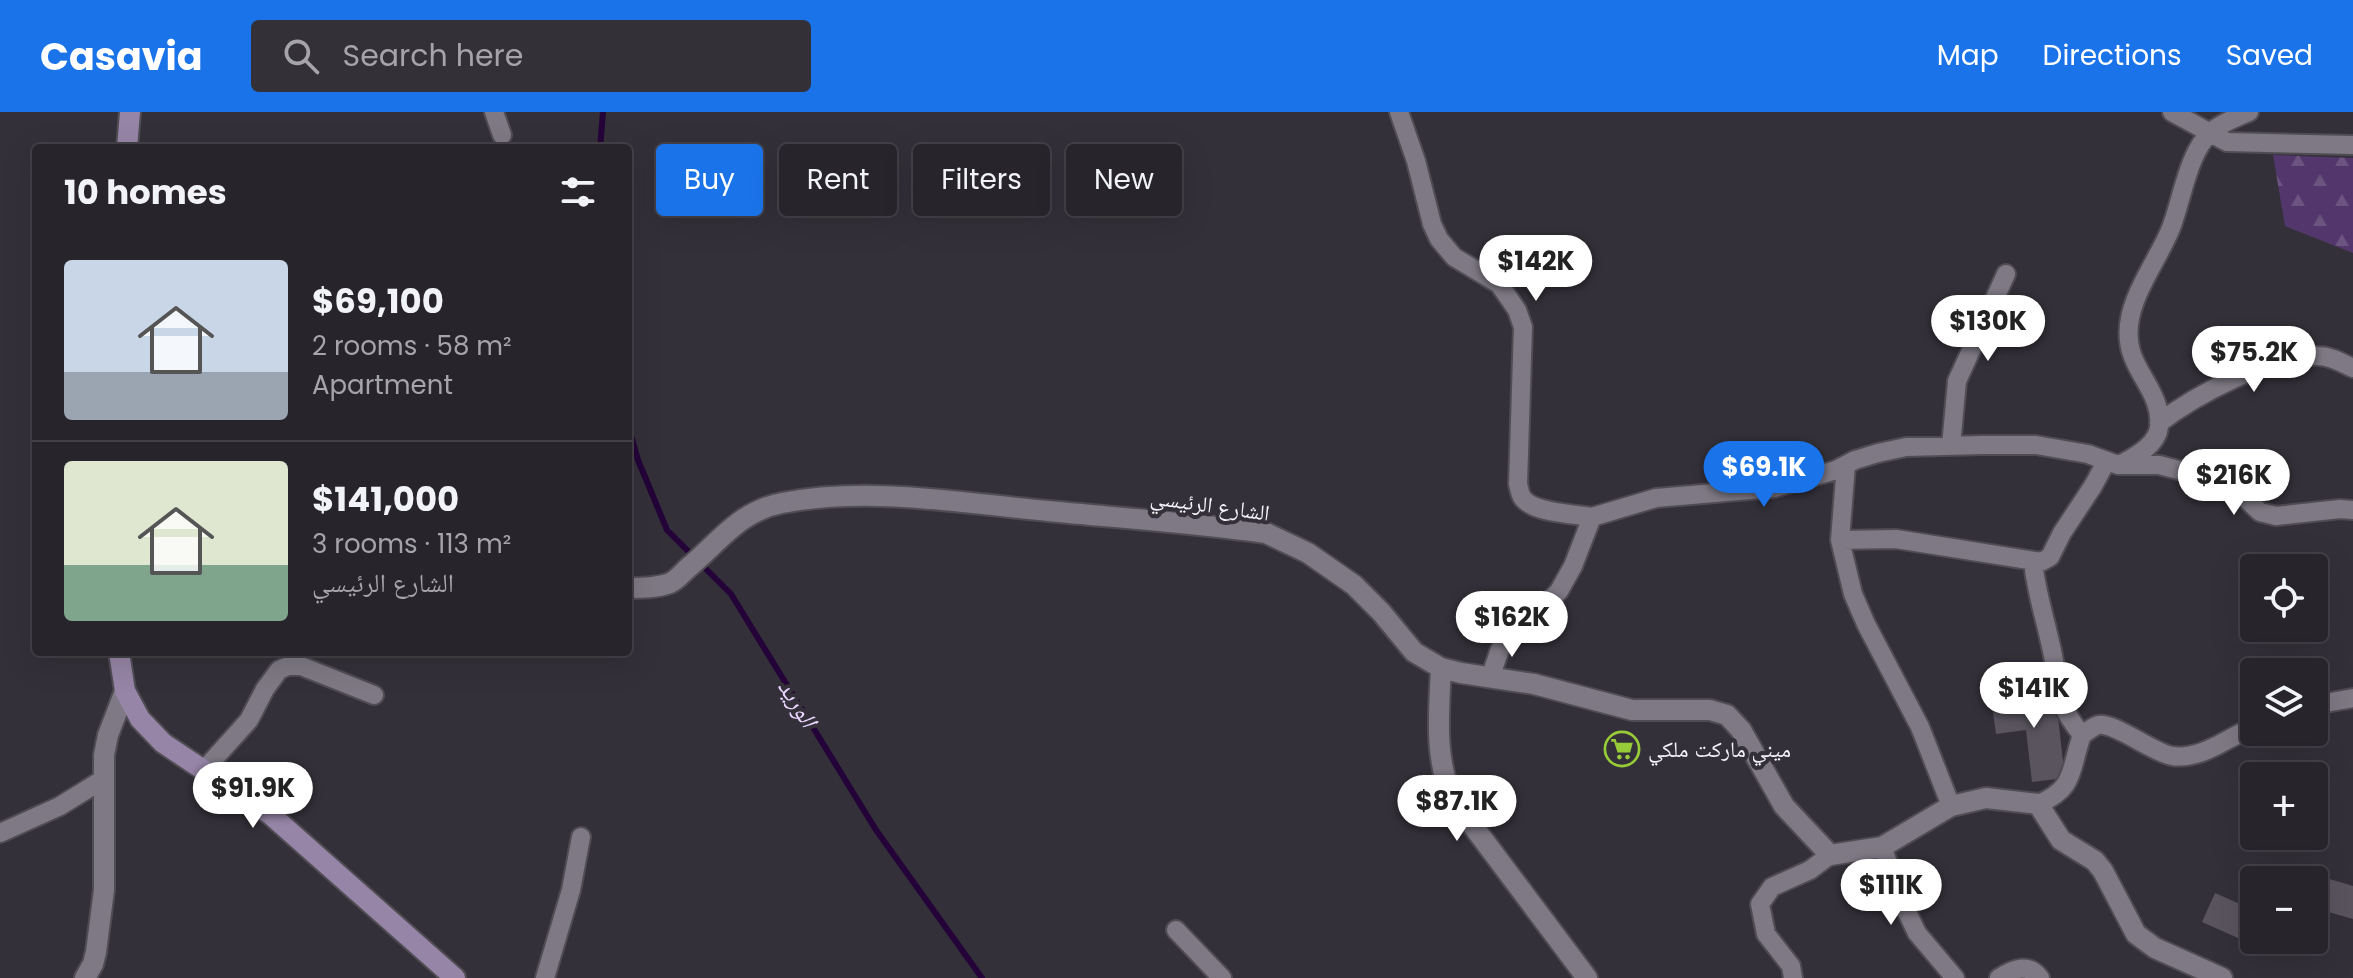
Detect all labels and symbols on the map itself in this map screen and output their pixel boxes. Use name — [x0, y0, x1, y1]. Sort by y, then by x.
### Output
pin: $142K — [1480, 235, 1592, 303]
pin: $130K — [1932, 295, 2044, 363]
pin: $75.2K — [2189, 326, 2319, 394]
pin: $69.1K — [1699, 441, 1829, 509]
pin: $216K — [2178, 449, 2290, 517]
street label: الشارع الرئيسي — [1148, 481, 1272, 530]
pin: $162K — [1456, 591, 1568, 659]
pin: $141K — [1978, 662, 2090, 730]
water label: الوريد — [771, 673, 827, 735]
supermarket icon: ميني ماركت ملكي — [1603, 730, 1641, 768]
place label: ميني ماركت ملكي — [1648, 734, 1791, 766]
pin: $91.9K — [188, 762, 318, 830]
pin: $87.1K — [1392, 775, 1522, 843]
pin: $111K — [1835, 859, 1947, 927]

